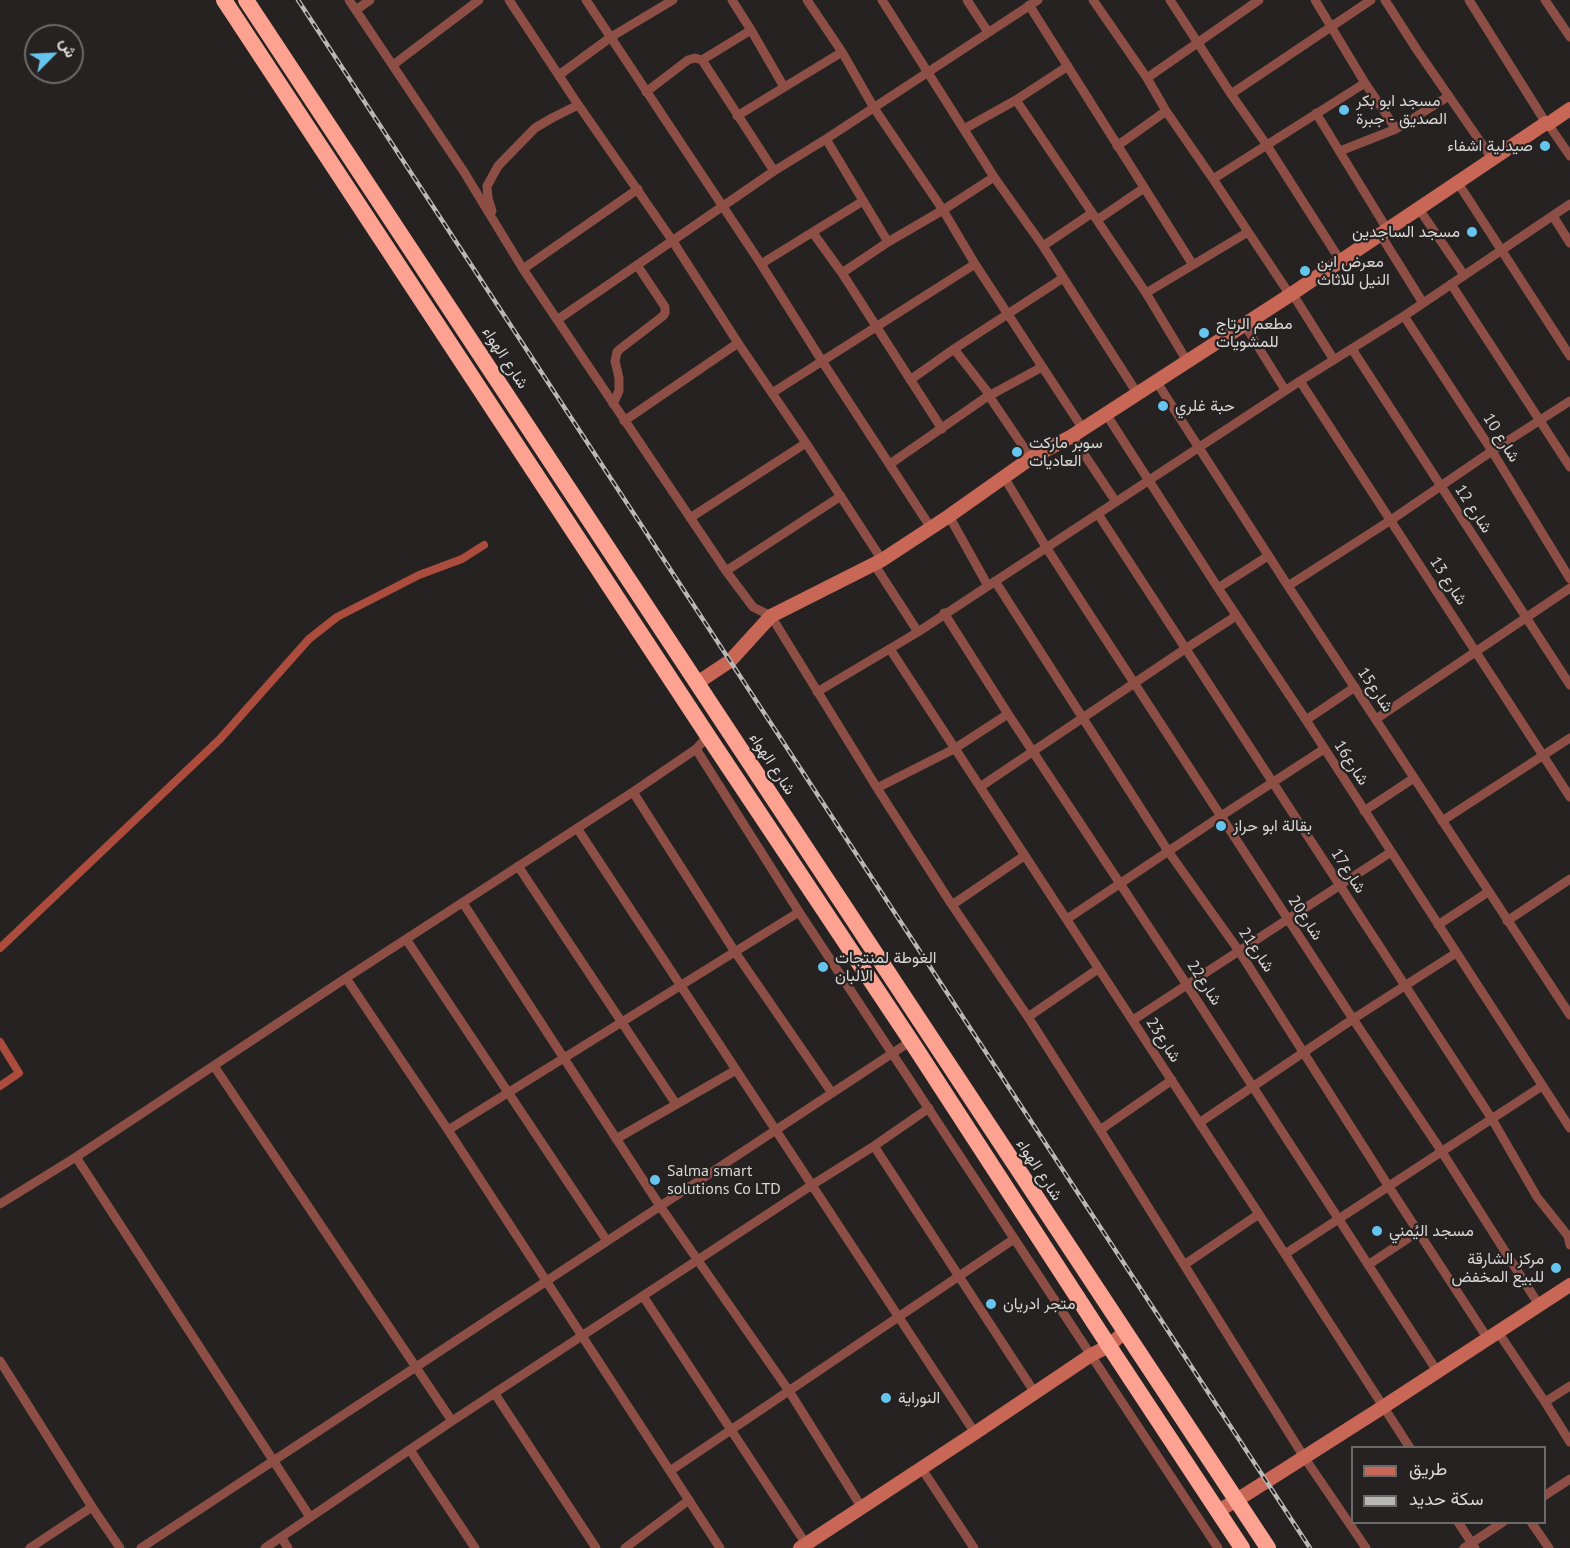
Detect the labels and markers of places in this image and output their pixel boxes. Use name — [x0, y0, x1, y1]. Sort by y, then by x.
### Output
place label: مسجد ابو بكر الصديق - جبرة — [1356, 91, 1447, 129]
marker: مسجد ابو بكر الصديق - جبرة — [1337, 103, 1351, 117]
place label: صيدلية اشفاء — [1447, 136, 1533, 156]
marker: صيدلية اشفاء — [1538, 139, 1552, 153]
place label: مسجد الساجدين — [1352, 222, 1460, 242]
marker: مسجد الساجدين — [1465, 225, 1479, 239]
place label: معرض ابن النيل للاثاث — [1317, 252, 1390, 290]
marker: معرض ابن النيل للاثاث — [1298, 264, 1312, 278]
place label: مطعم الرتاج للمشويات — [1216, 314, 1292, 352]
marker: مطعم الرتاج للمشويات — [1197, 326, 1211, 340]
place label: حبة غلري — [1175, 396, 1235, 416]
marker: حبة غلري — [1156, 399, 1170, 413]
place label: سوبر ماركت العاديات — [1029, 433, 1103, 471]
marker: سوبر ماركت العاديات — [1010, 445, 1024, 459]
place label: بقالة ابو حراز — [1233, 816, 1312, 836]
marker: بقالة ابو حراز — [1214, 819, 1228, 833]
place label: الغوطة لمنتجات الالبان — [835, 948, 937, 986]
marker: الغوطة لمنتجات الالبان — [816, 960, 830, 974]
place label: Salma smart solutions Co LTD — [667, 1161, 781, 1199]
marker: Salma smart solutions Co LTD — [648, 1173, 662, 1187]
place label: مسجد اليُمني — [1389, 1221, 1474, 1241]
marker: مسجد اليُمني — [1370, 1224, 1384, 1238]
place label: مركز الشارقة للبيع المخفض — [1452, 1249, 1544, 1287]
marker: مركز الشارقة للبيع المخفض — [1549, 1261, 1563, 1275]
place label: متجر ادريان — [1003, 1294, 1075, 1314]
marker: متجر ادريان — [984, 1297, 998, 1311]
place label: النوراية — [898, 1388, 940, 1408]
marker: النوراية — [879, 1391, 893, 1405]

